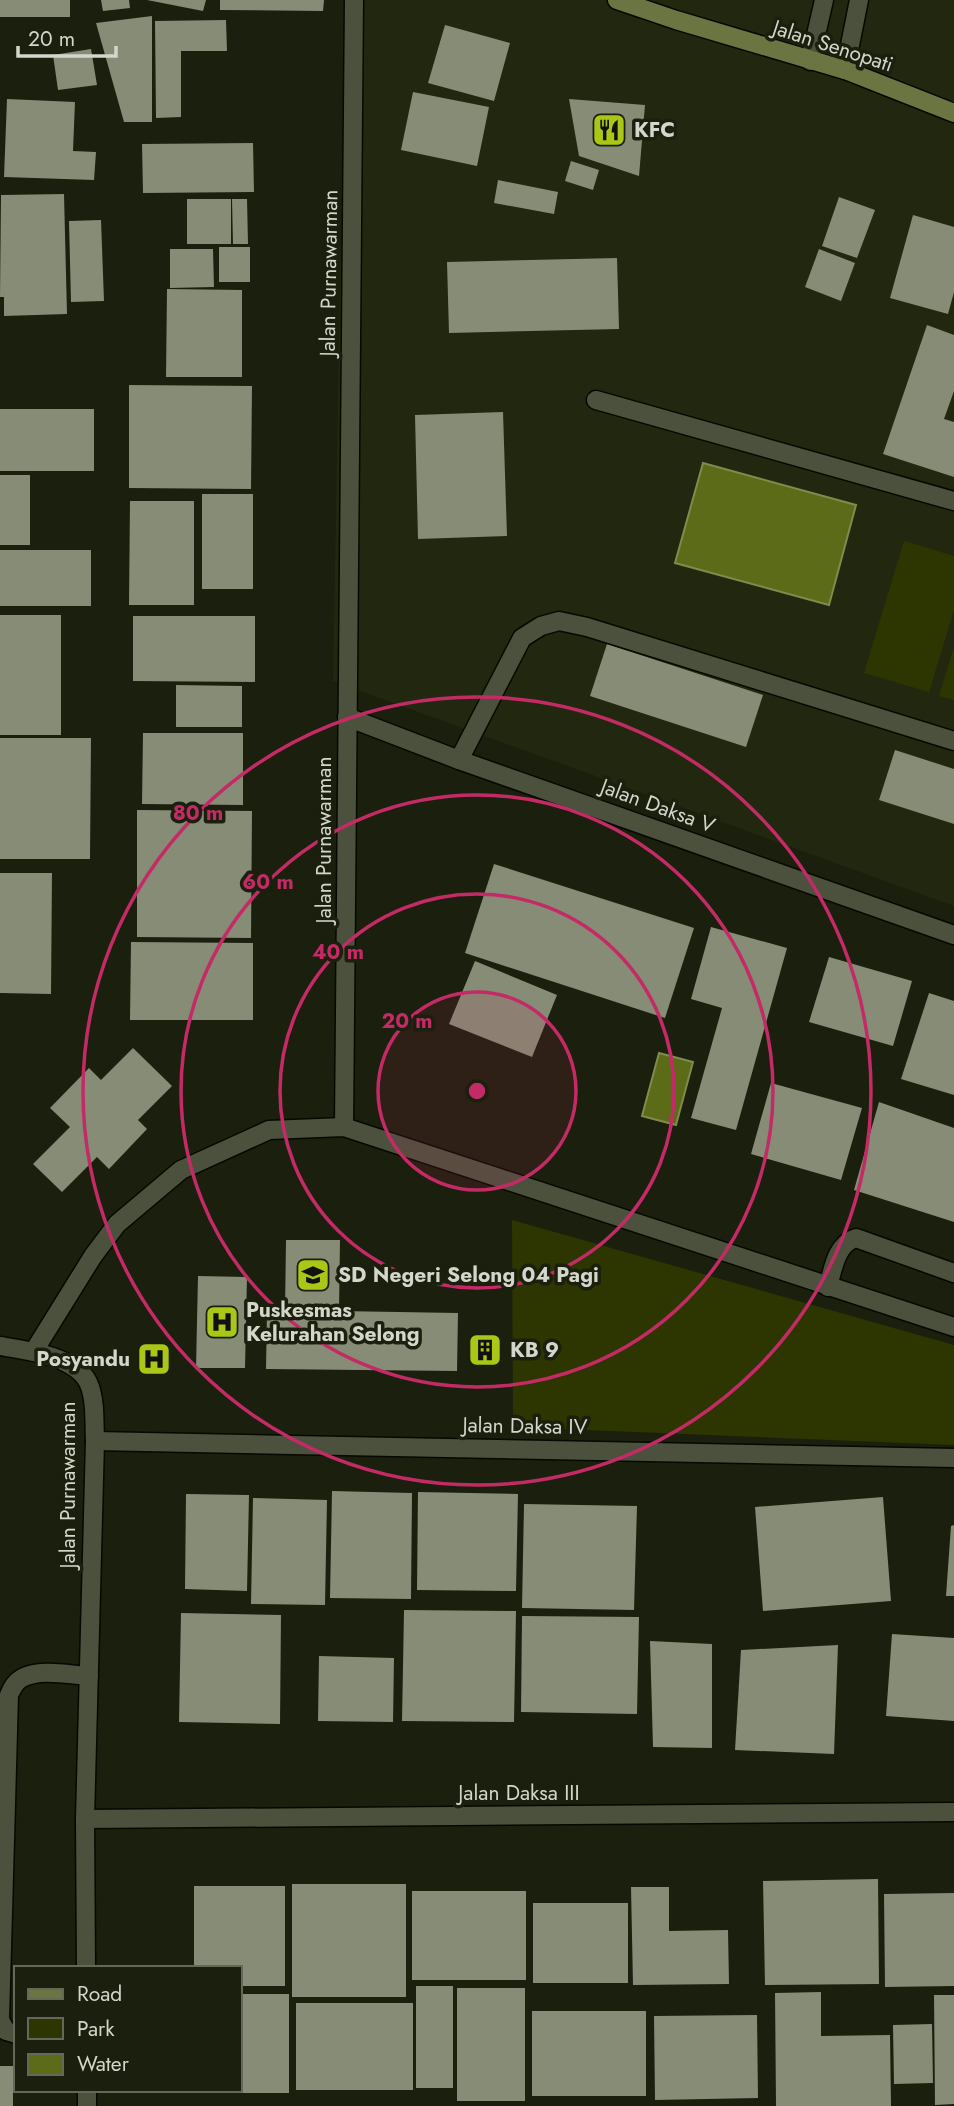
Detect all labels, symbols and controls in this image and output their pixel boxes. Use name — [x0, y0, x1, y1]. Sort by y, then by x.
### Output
street label: Jalan Senopati — [766, 12, 897, 80]
scale bar — [18, 14, 116, 58]
text: 20 m — [28, 24, 75, 54]
restaurant icon: KFC — [590, 111, 628, 149]
place label: KFC — [634, 115, 675, 145]
street label: Jalan Purnawarman — [312, 189, 345, 360]
street label: Jalan Purnawarman — [309, 757, 339, 926]
street label: Jalan Daksa V — [594, 770, 720, 841]
text: 80 m — [173, 798, 223, 828]
text: 60 m — [242, 867, 294, 897]
text: 40 m — [312, 937, 364, 967]
text: 20 m — [381, 1006, 433, 1036]
centre of rings — [465, 1079, 489, 1103]
school or university icon: SD Negeri Selong 04 Pagi — [294, 1256, 332, 1294]
place label: SD Negeri Selong 04 Pagi — [338, 1260, 599, 1290]
place label: Puskesmas Kelurahan Selong — [246, 1295, 420, 1349]
hospital icon: Puskesmas Kelurahan Selong — [203, 1303, 241, 1341]
building icon: KB 9 — [466, 1331, 504, 1369]
place label: KB 9 — [510, 1335, 559, 1365]
hospital icon: Posyandu — [135, 1340, 173, 1378]
place label: Posyandu — [36, 1344, 130, 1374]
street label: Jalan Purnawarman — [53, 1402, 83, 1571]
street label: Jalan Daksa IV — [459, 1410, 588, 1442]
street label: Jalan Daksa III — [455, 1778, 580, 1808]
legend — [14, 1966, 242, 2092]
text: Road — [77, 1979, 122, 2009]
text: Park — [77, 2014, 115, 2044]
text: Water — [77, 2049, 130, 2079]

